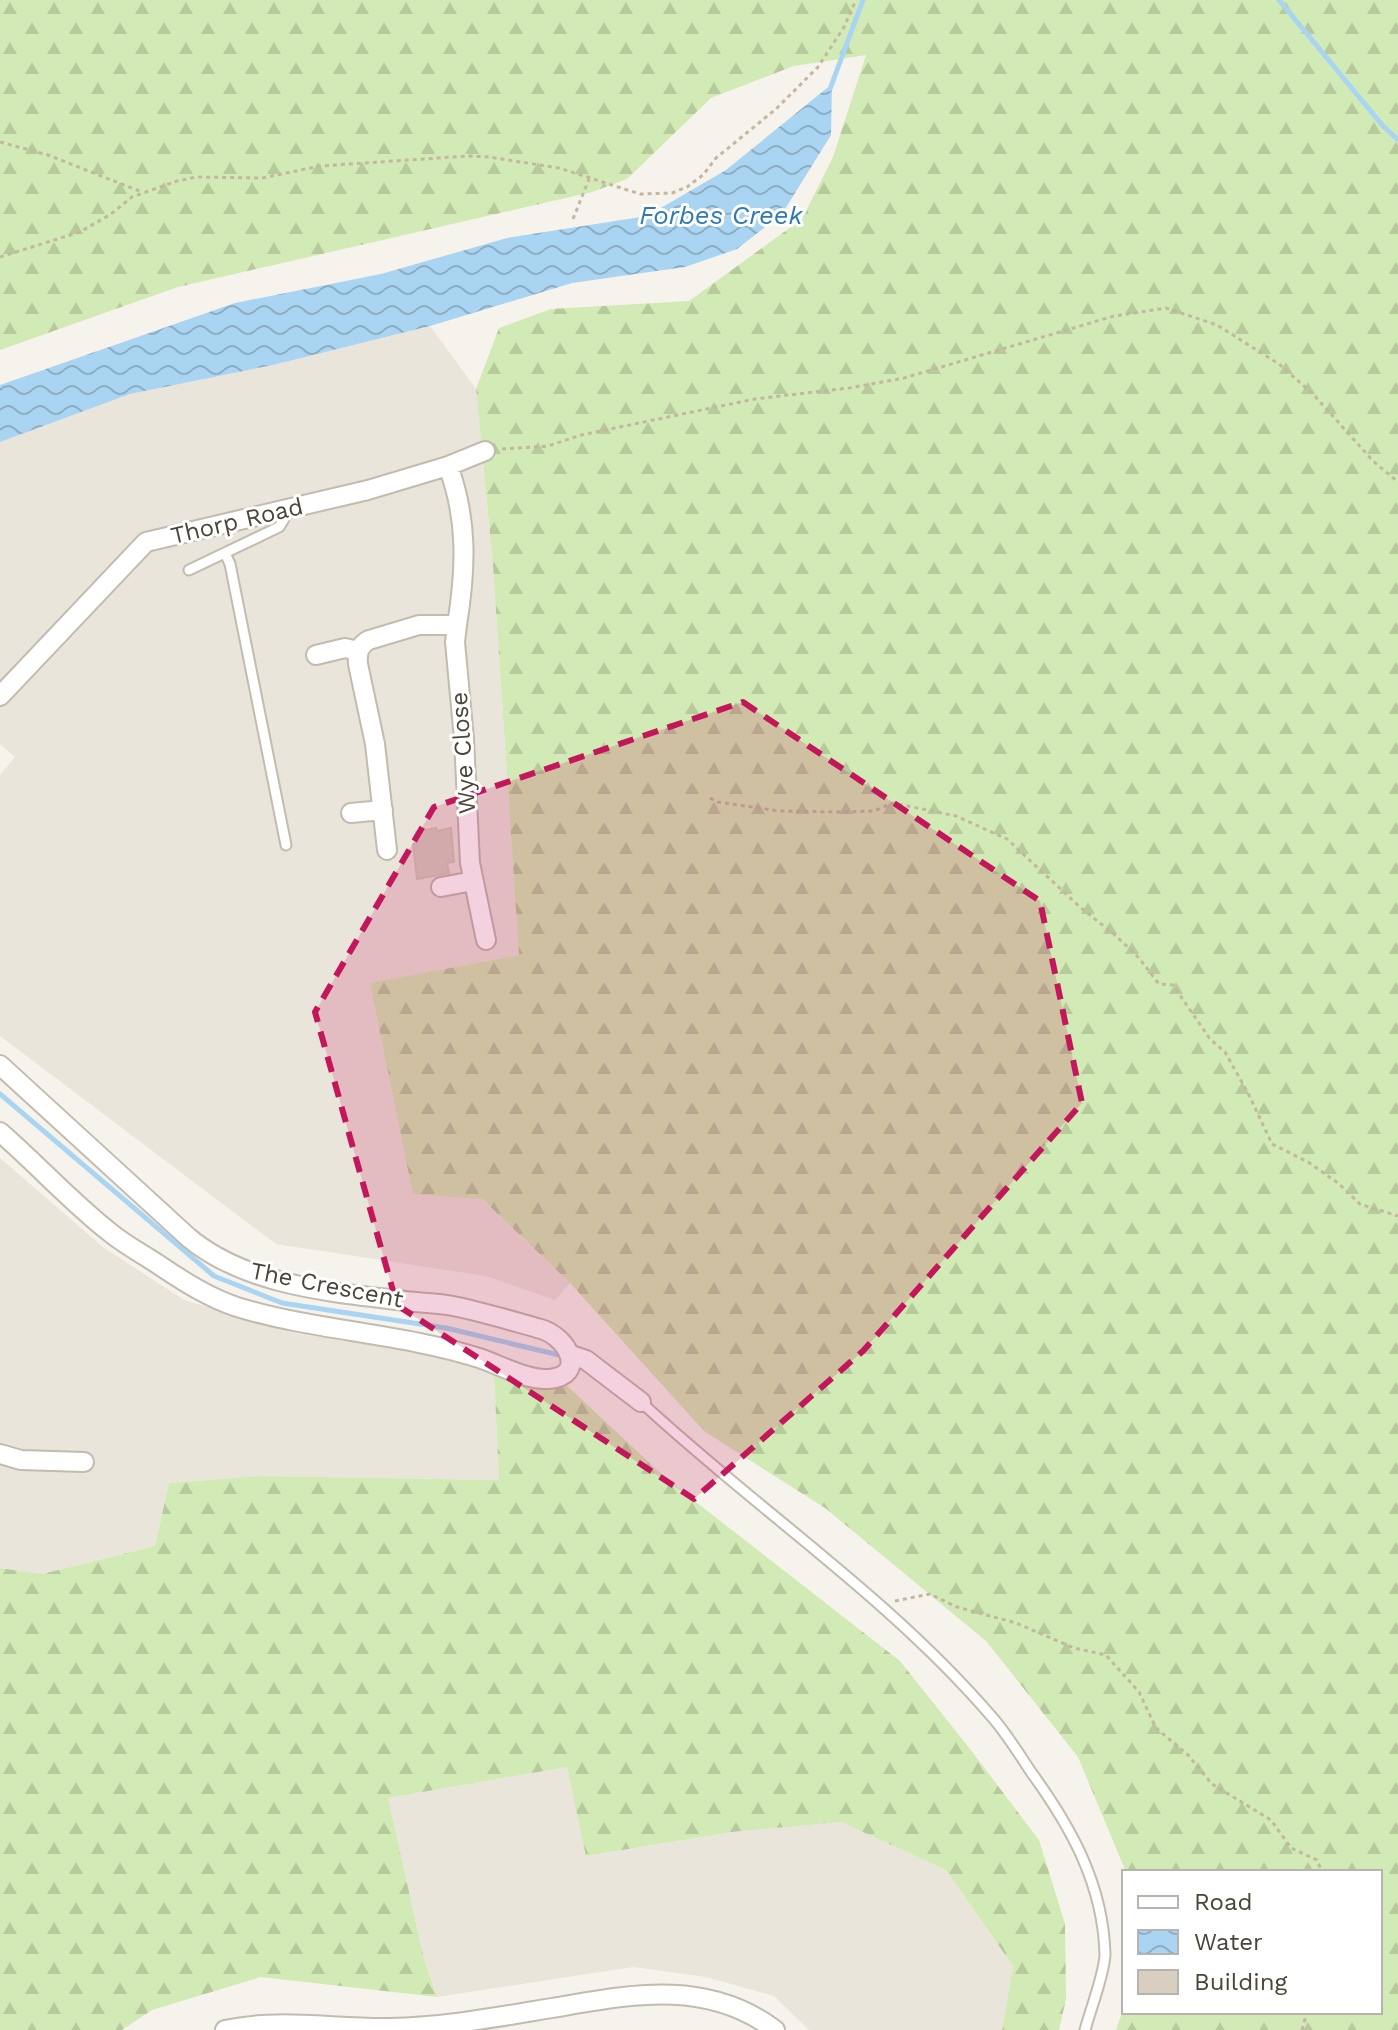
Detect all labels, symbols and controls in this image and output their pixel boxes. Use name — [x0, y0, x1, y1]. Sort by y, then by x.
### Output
water label: Forbes Creek — [639, 200, 804, 230]
street label: Thorp Road — [168, 492, 306, 550]
street label: Wye Close — [445, 691, 481, 815]
street label: The Crescent — [248, 1256, 406, 1314]
legend — [1122, 1870, 1382, 2014]
text: Road — [1194, 1888, 1253, 1916]
text: Water — [1194, 1928, 1263, 1956]
text: Building — [1194, 1968, 1287, 1996]

